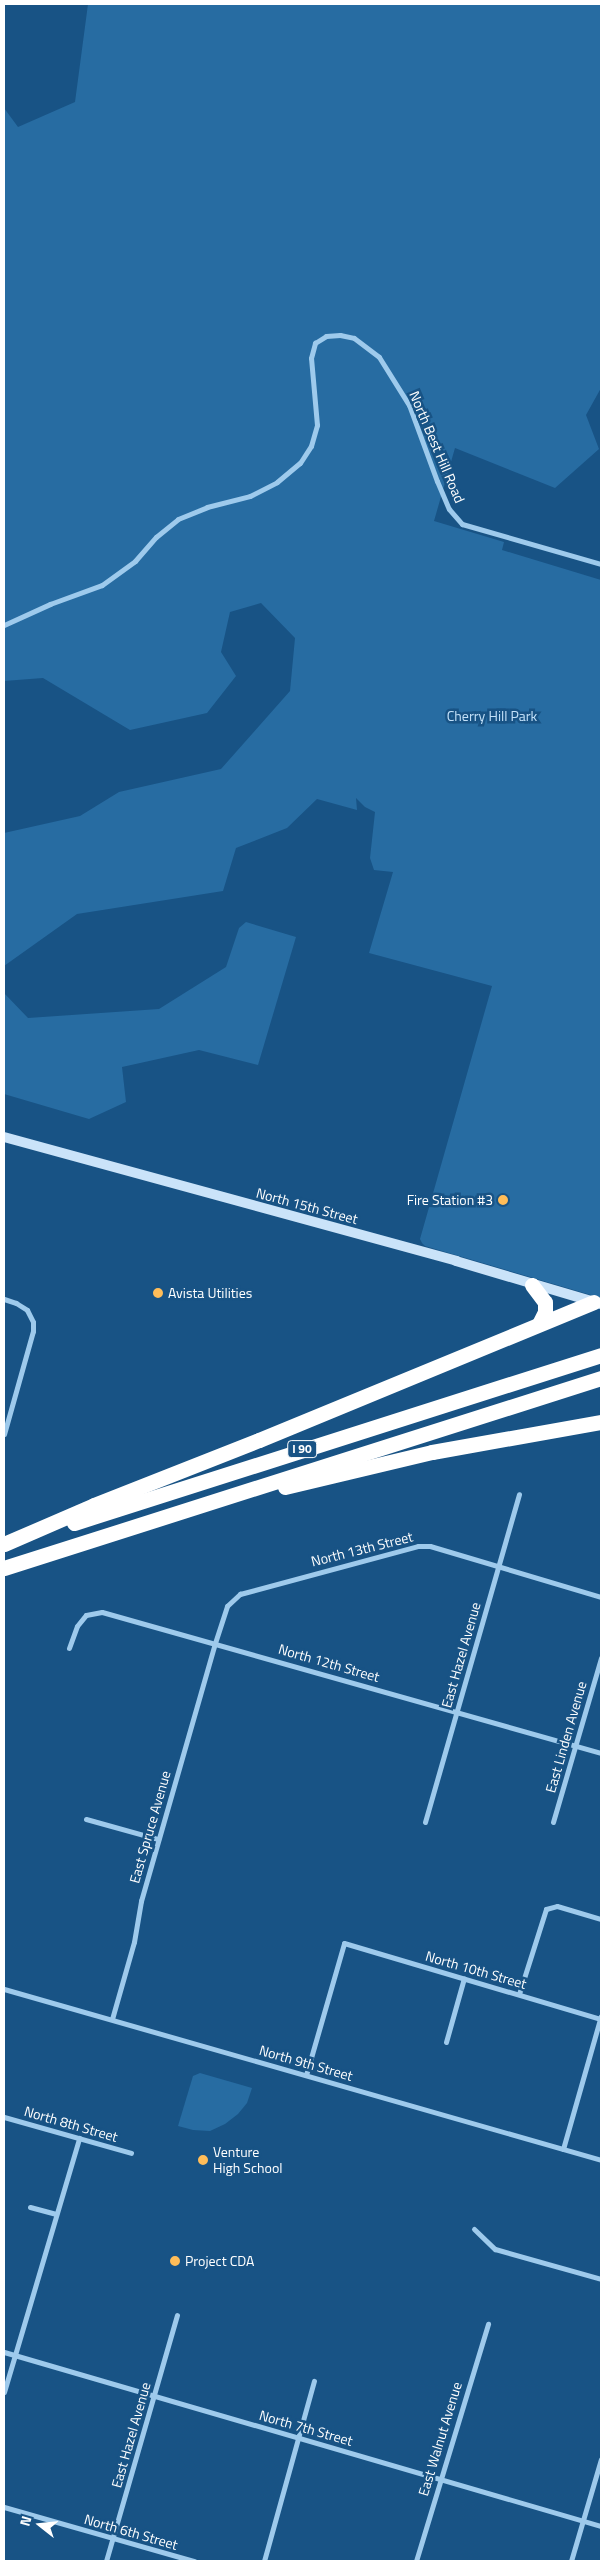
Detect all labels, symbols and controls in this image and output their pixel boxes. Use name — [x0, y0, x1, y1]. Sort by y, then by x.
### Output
street label: North Best Hill Road — [406, 389, 468, 505]
park label: Cherry Hill Park — [447, 708, 537, 724]
street label: North 15th Street — [254, 1184, 360, 1228]
place label: Fire Station #3 — [407, 1192, 493, 1208]
marker: Fire Station #3 — [497, 1194, 509, 1206]
place label: Avista Utilities — [168, 1285, 252, 1301]
marker: Avista Utilities — [152, 1287, 164, 1299]
road number: I 90 — [287, 1440, 317, 1458]
street label: North 13th Street — [309, 1528, 415, 1570]
street label: East Hazel Avenue — [438, 1600, 484, 1710]
street label: North 12th Street — [276, 1641, 382, 1685]
street label: East Linden Avenue — [542, 1679, 590, 1795]
street label: East Spruce Avenue — [126, 1769, 174, 1885]
street label: North 10th Street — [423, 1948, 529, 1992]
street label: North 9th Street — [257, 2042, 355, 2084]
street label: North 8th Street — [22, 2103, 120, 2145]
place label: Venture High School — [213, 2144, 283, 2176]
marker: Venture High School — [197, 2154, 209, 2166]
place label: Project CDA — [185, 2253, 254, 2269]
marker: Project CDA — [169, 2255, 181, 2267]
street label: East Hazel Avenue — [108, 2380, 154, 2490]
street label: East Walnut Avenue — [415, 2380, 465, 2498]
street label: North 7th Street — [257, 2407, 355, 2449]
north arrow — [15, 2500, 65, 2550]
street label: North 6th Street — [82, 2511, 180, 2553]
text: N — [14, 2513, 37, 2528]

